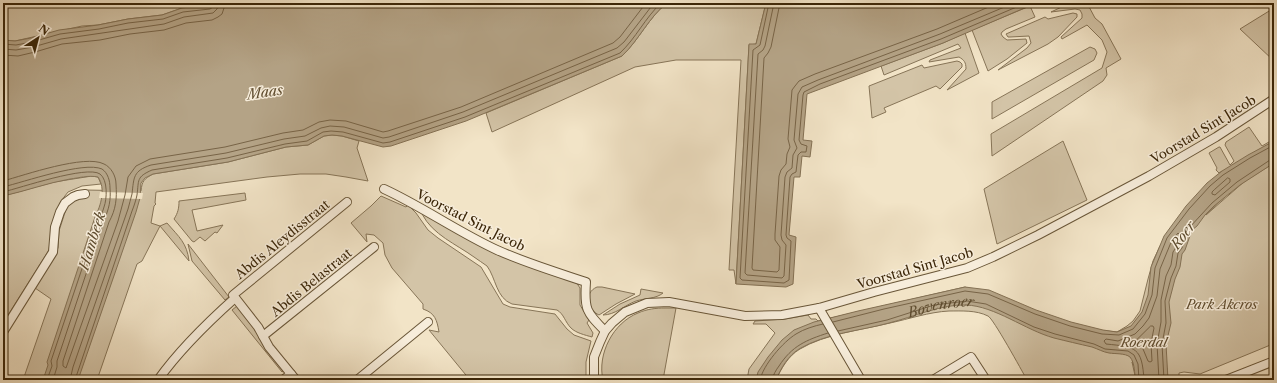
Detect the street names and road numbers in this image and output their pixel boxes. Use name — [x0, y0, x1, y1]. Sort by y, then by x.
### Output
street label: Voorstad Sint Jacob — [1147, 91, 1259, 167]
street label: Voorstad Sint Jacob — [413, 185, 528, 254]
street label: Abdis Aleydisstraat — [231, 196, 333, 283]
street label: Abdis Belastraat — [267, 244, 355, 320]
street label: Voorstad Sint Jacob — [854, 244, 975, 292]

